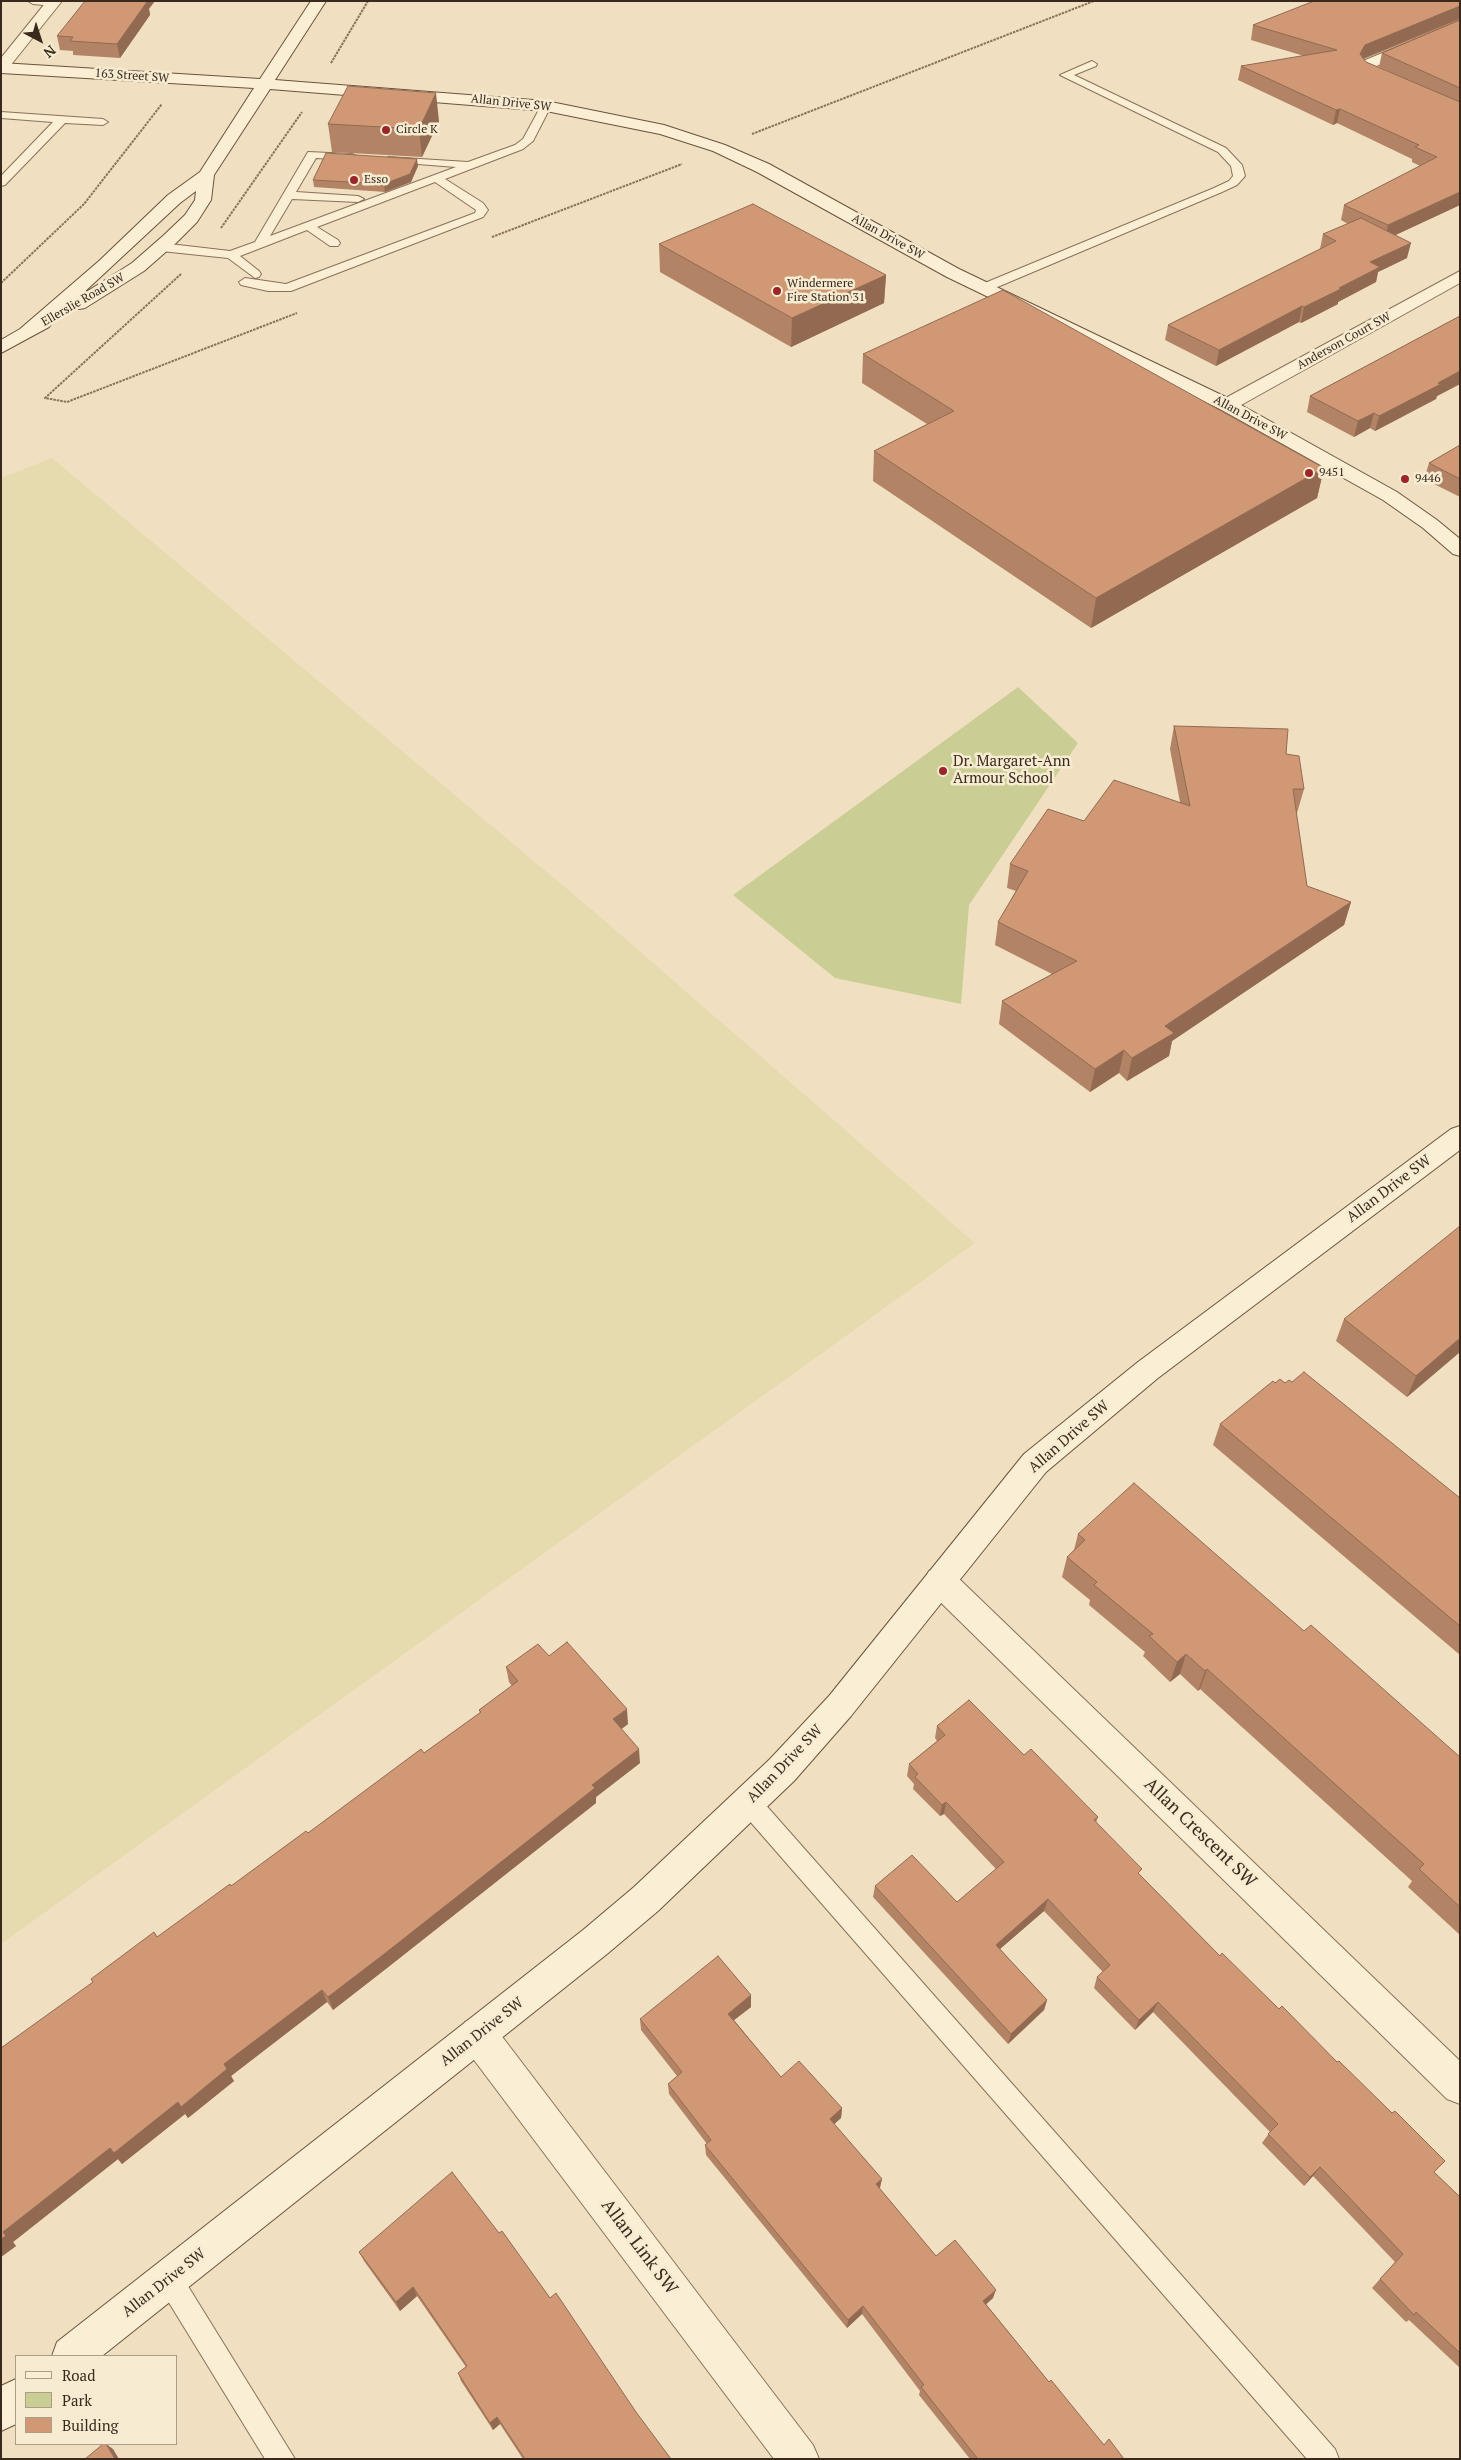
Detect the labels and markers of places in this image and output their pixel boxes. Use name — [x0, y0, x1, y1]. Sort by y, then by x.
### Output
place label: Circle K — [396, 123, 438, 137]
marker: Circle K — [380, 124, 392, 136]
place label: Esso — [364, 173, 388, 187]
marker: Esso — [348, 174, 360, 186]
place label: Windermere Fire Station 31 — [787, 277, 865, 305]
marker: Windermere Fire Station 31 — [771, 285, 783, 297]
place label: 9451 — [1319, 466, 1345, 480]
marker: 9451 — [1303, 467, 1315, 479]
place label: 9446 — [1415, 472, 1441, 486]
marker: 9446 — [1399, 473, 1411, 485]
place label: Dr. Margaret-Ann Armour School — [953, 753, 1071, 788]
marker: Dr. Margaret-Ann Armour School — [937, 765, 949, 777]

